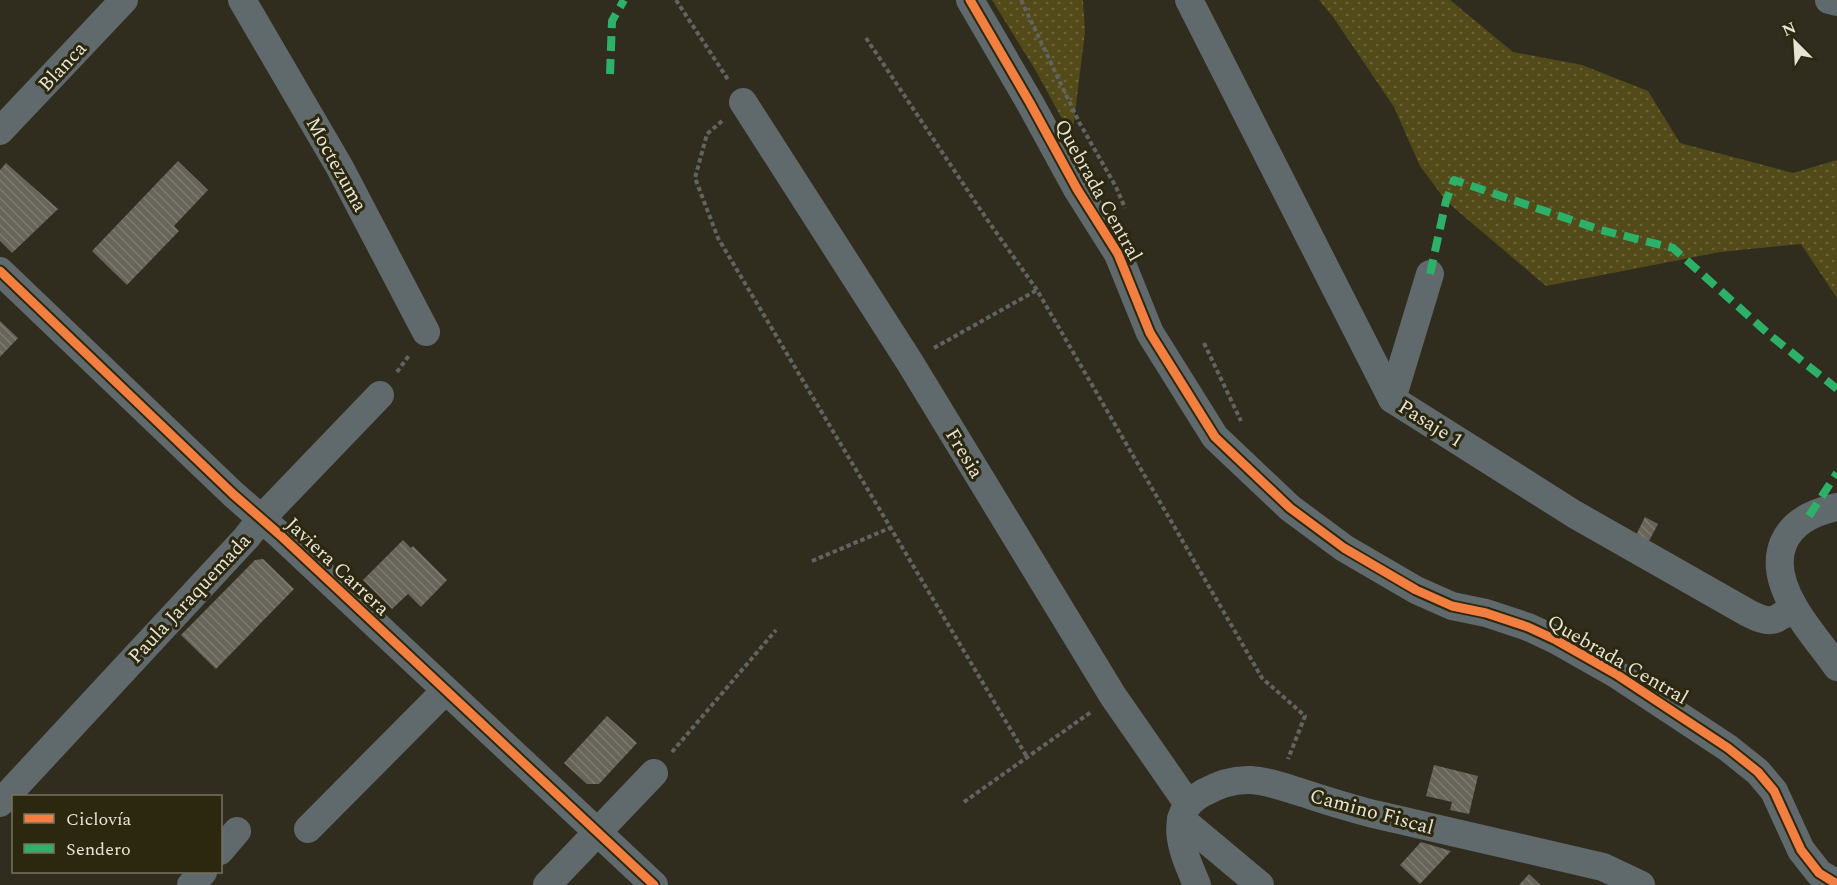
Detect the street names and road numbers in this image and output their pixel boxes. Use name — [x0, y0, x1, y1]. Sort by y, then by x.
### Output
street label: Blanca — [31, 34, 94, 99]
street label: Moctezuma — [298, 112, 375, 217]
street label: Quebrada Central — [1046, 114, 1150, 267]
street label: Pasaje 1 — [1392, 392, 1469, 456]
street label: Fresia — [937, 423, 991, 485]
street label: Javiera Carrera — [278, 510, 396, 623]
street label: Paula Jaraquemada — [121, 527, 258, 671]
street label: Quebrada Central — [1541, 607, 1694, 713]
street label: Camino Fiscal — [1306, 781, 1437, 843]

